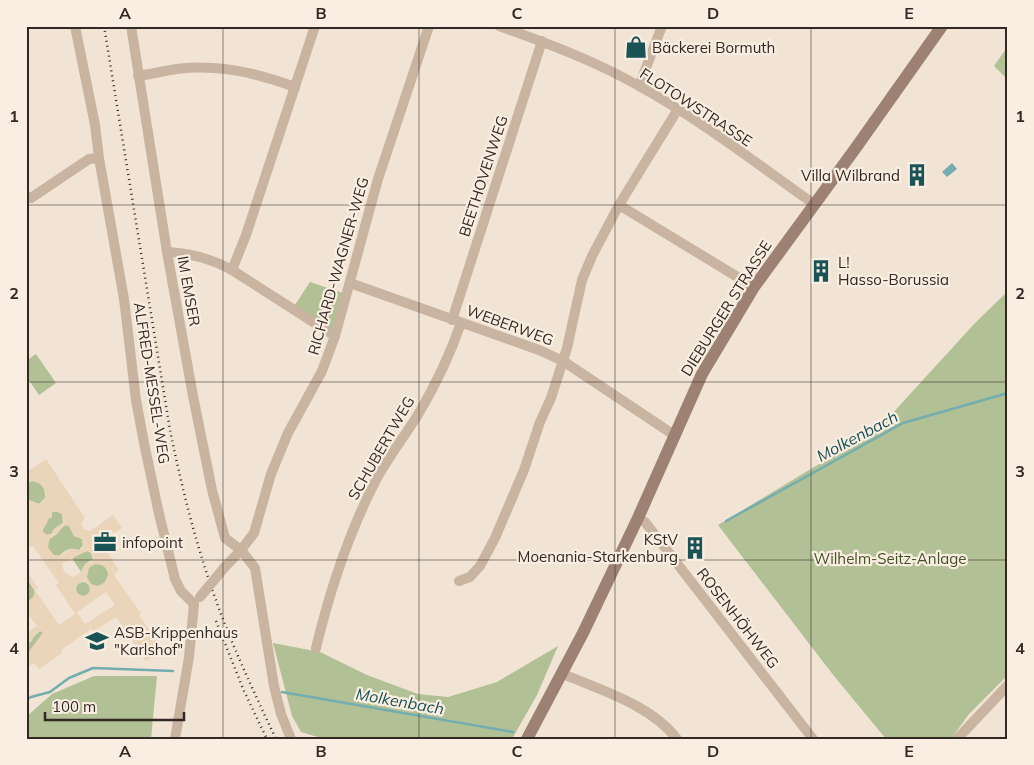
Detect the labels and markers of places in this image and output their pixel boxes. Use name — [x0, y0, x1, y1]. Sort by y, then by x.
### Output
shop icon: Bäckerei Bormuth — [623, 34, 649, 60]
place label: Bäckerei Bormuth — [652, 38, 775, 57]
building icon: Villa Wilbrand — [904, 162, 930, 188]
place label: Villa Wilbrand — [801, 166, 900, 185]
place label: L! Hasso-Borussia — [838, 253, 949, 289]
building icon: L! Hasso-Borussia — [808, 258, 834, 284]
office icon: infopoint — [92, 529, 118, 555]
place label: KStV Moenania-Starkenburg — [518, 530, 679, 566]
place label: infopoint — [122, 533, 183, 552]
building icon: KStV Moenania-Starkenburg — [682, 535, 708, 561]
place label: ASB-Krippenhaus "Karlshof" — [114, 623, 238, 659]
school or university icon: ASB-Krippenhaus "Karlshof" — [84, 628, 110, 654]

